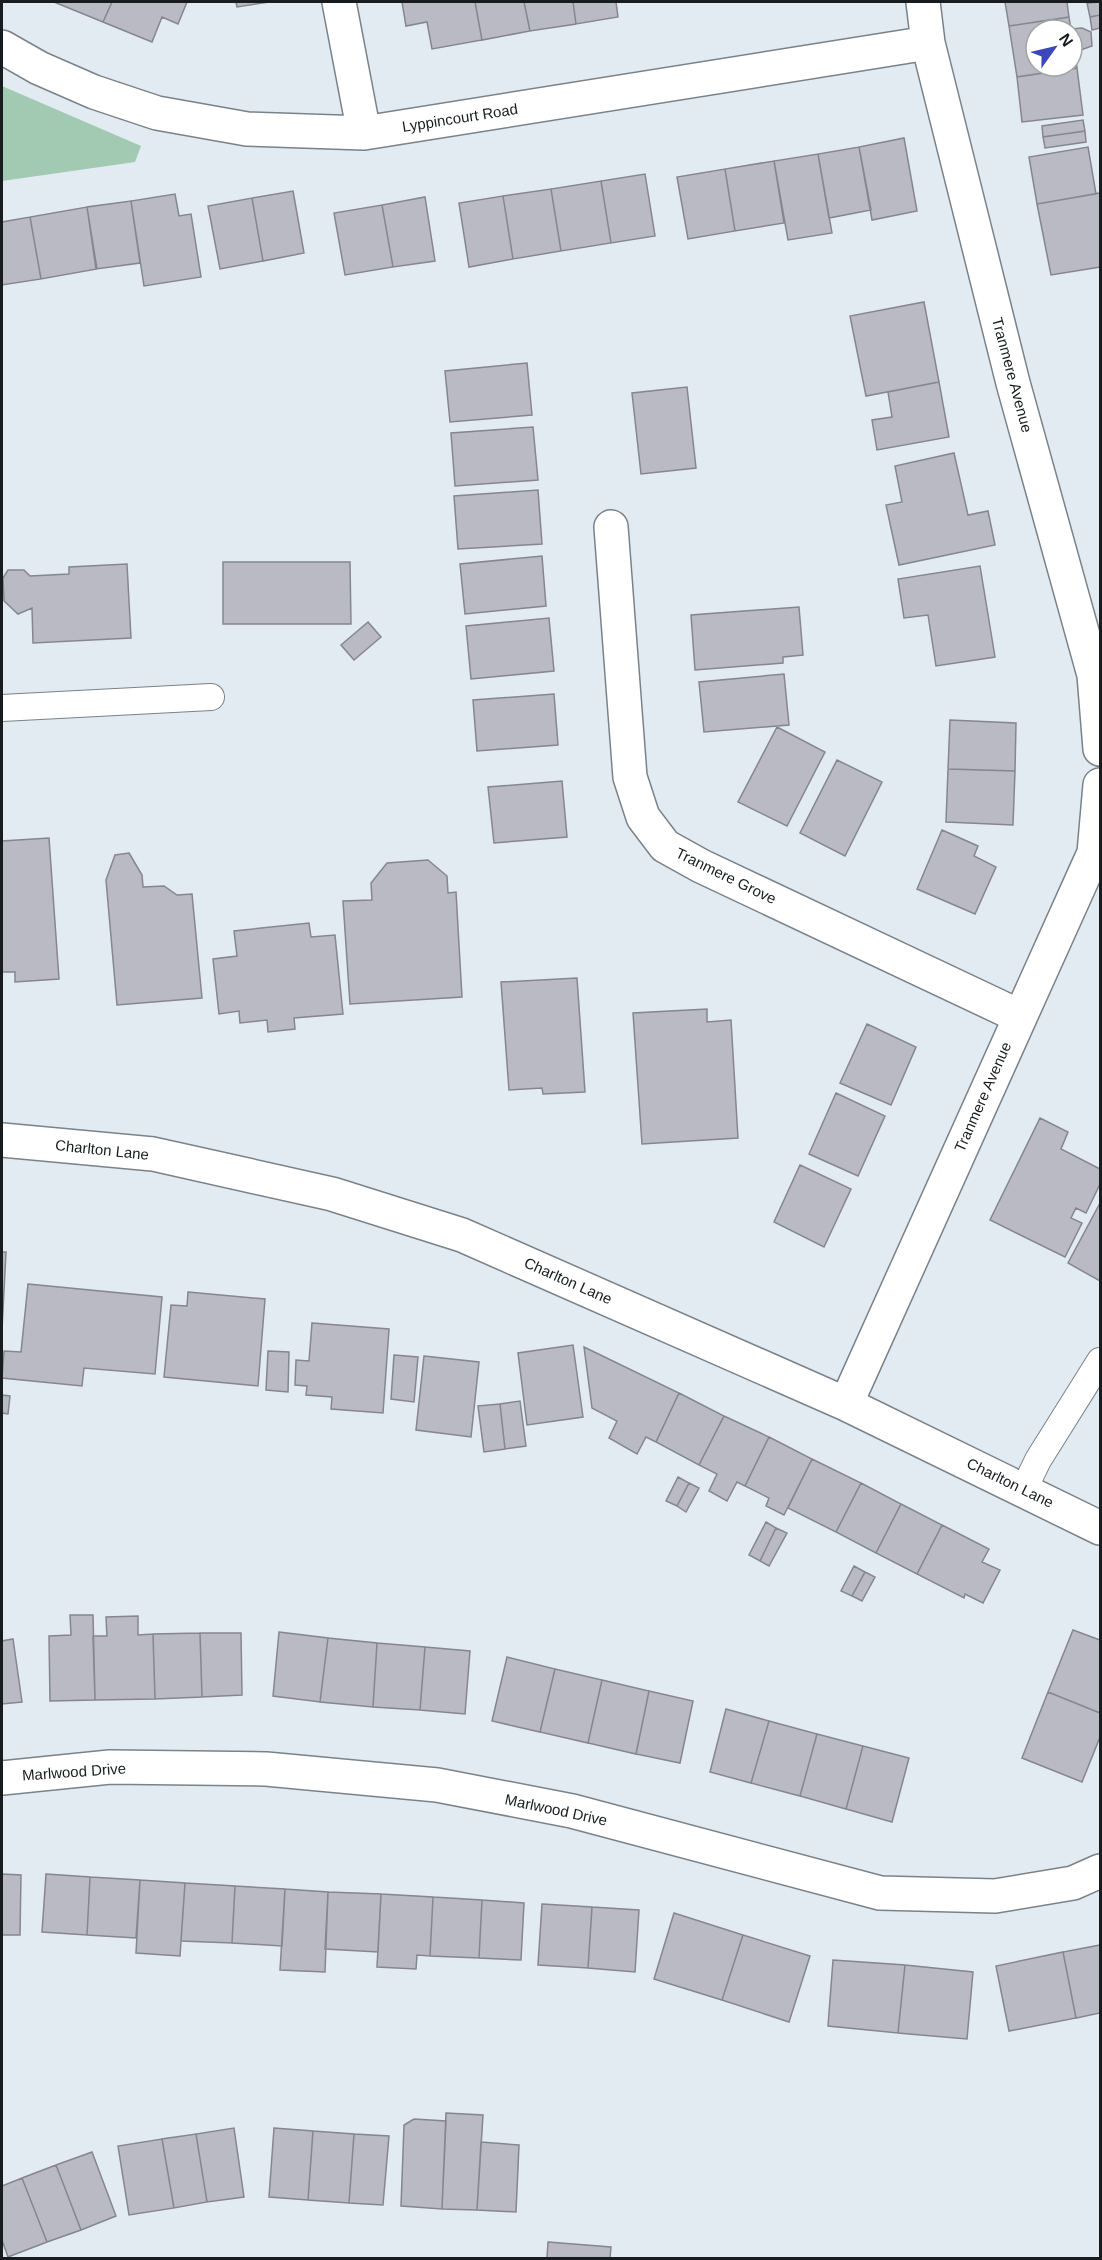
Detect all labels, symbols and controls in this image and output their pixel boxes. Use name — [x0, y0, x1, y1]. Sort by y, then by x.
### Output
north arrow — [1024, 18, 1084, 78]
text: N — [1056, 30, 1076, 49]
street label: Lyppincourt Road — [401, 100, 519, 135]
street label: Tranmere Avenue — [989, 315, 1036, 434]
street label: Tranmere Grove — [673, 844, 779, 907]
street label: Tranmere Avenue — [951, 1039, 1014, 1154]
street label: Charlton Lane — [54, 1136, 150, 1163]
street label: Charlton Lane — [522, 1254, 615, 1307]
street label: Charlton Lane — [964, 1454, 1056, 1511]
street label: Marlwood Drive — [21, 1759, 127, 1784]
street label: Marlwood Drive — [503, 1790, 609, 1829]

